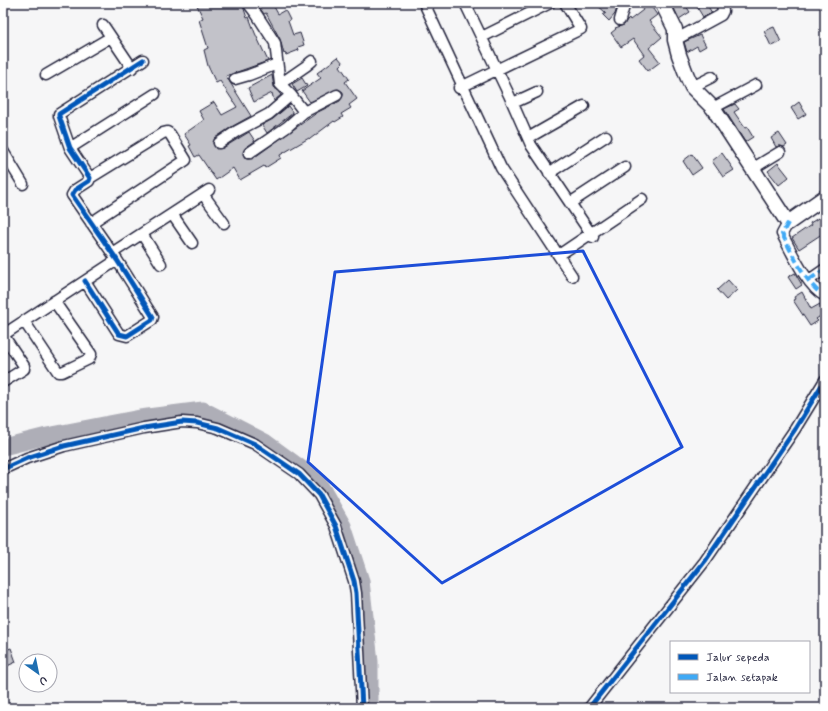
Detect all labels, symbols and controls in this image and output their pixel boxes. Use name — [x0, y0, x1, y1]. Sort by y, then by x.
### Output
legend — [670, 641, 810, 693]
text: Jalur sepeda — [706, 650, 770, 666]
north arrow — [18, 653, 58, 693]
text: Jalan setapak — [706, 670, 778, 686]
text: U — [36, 673, 50, 688]

